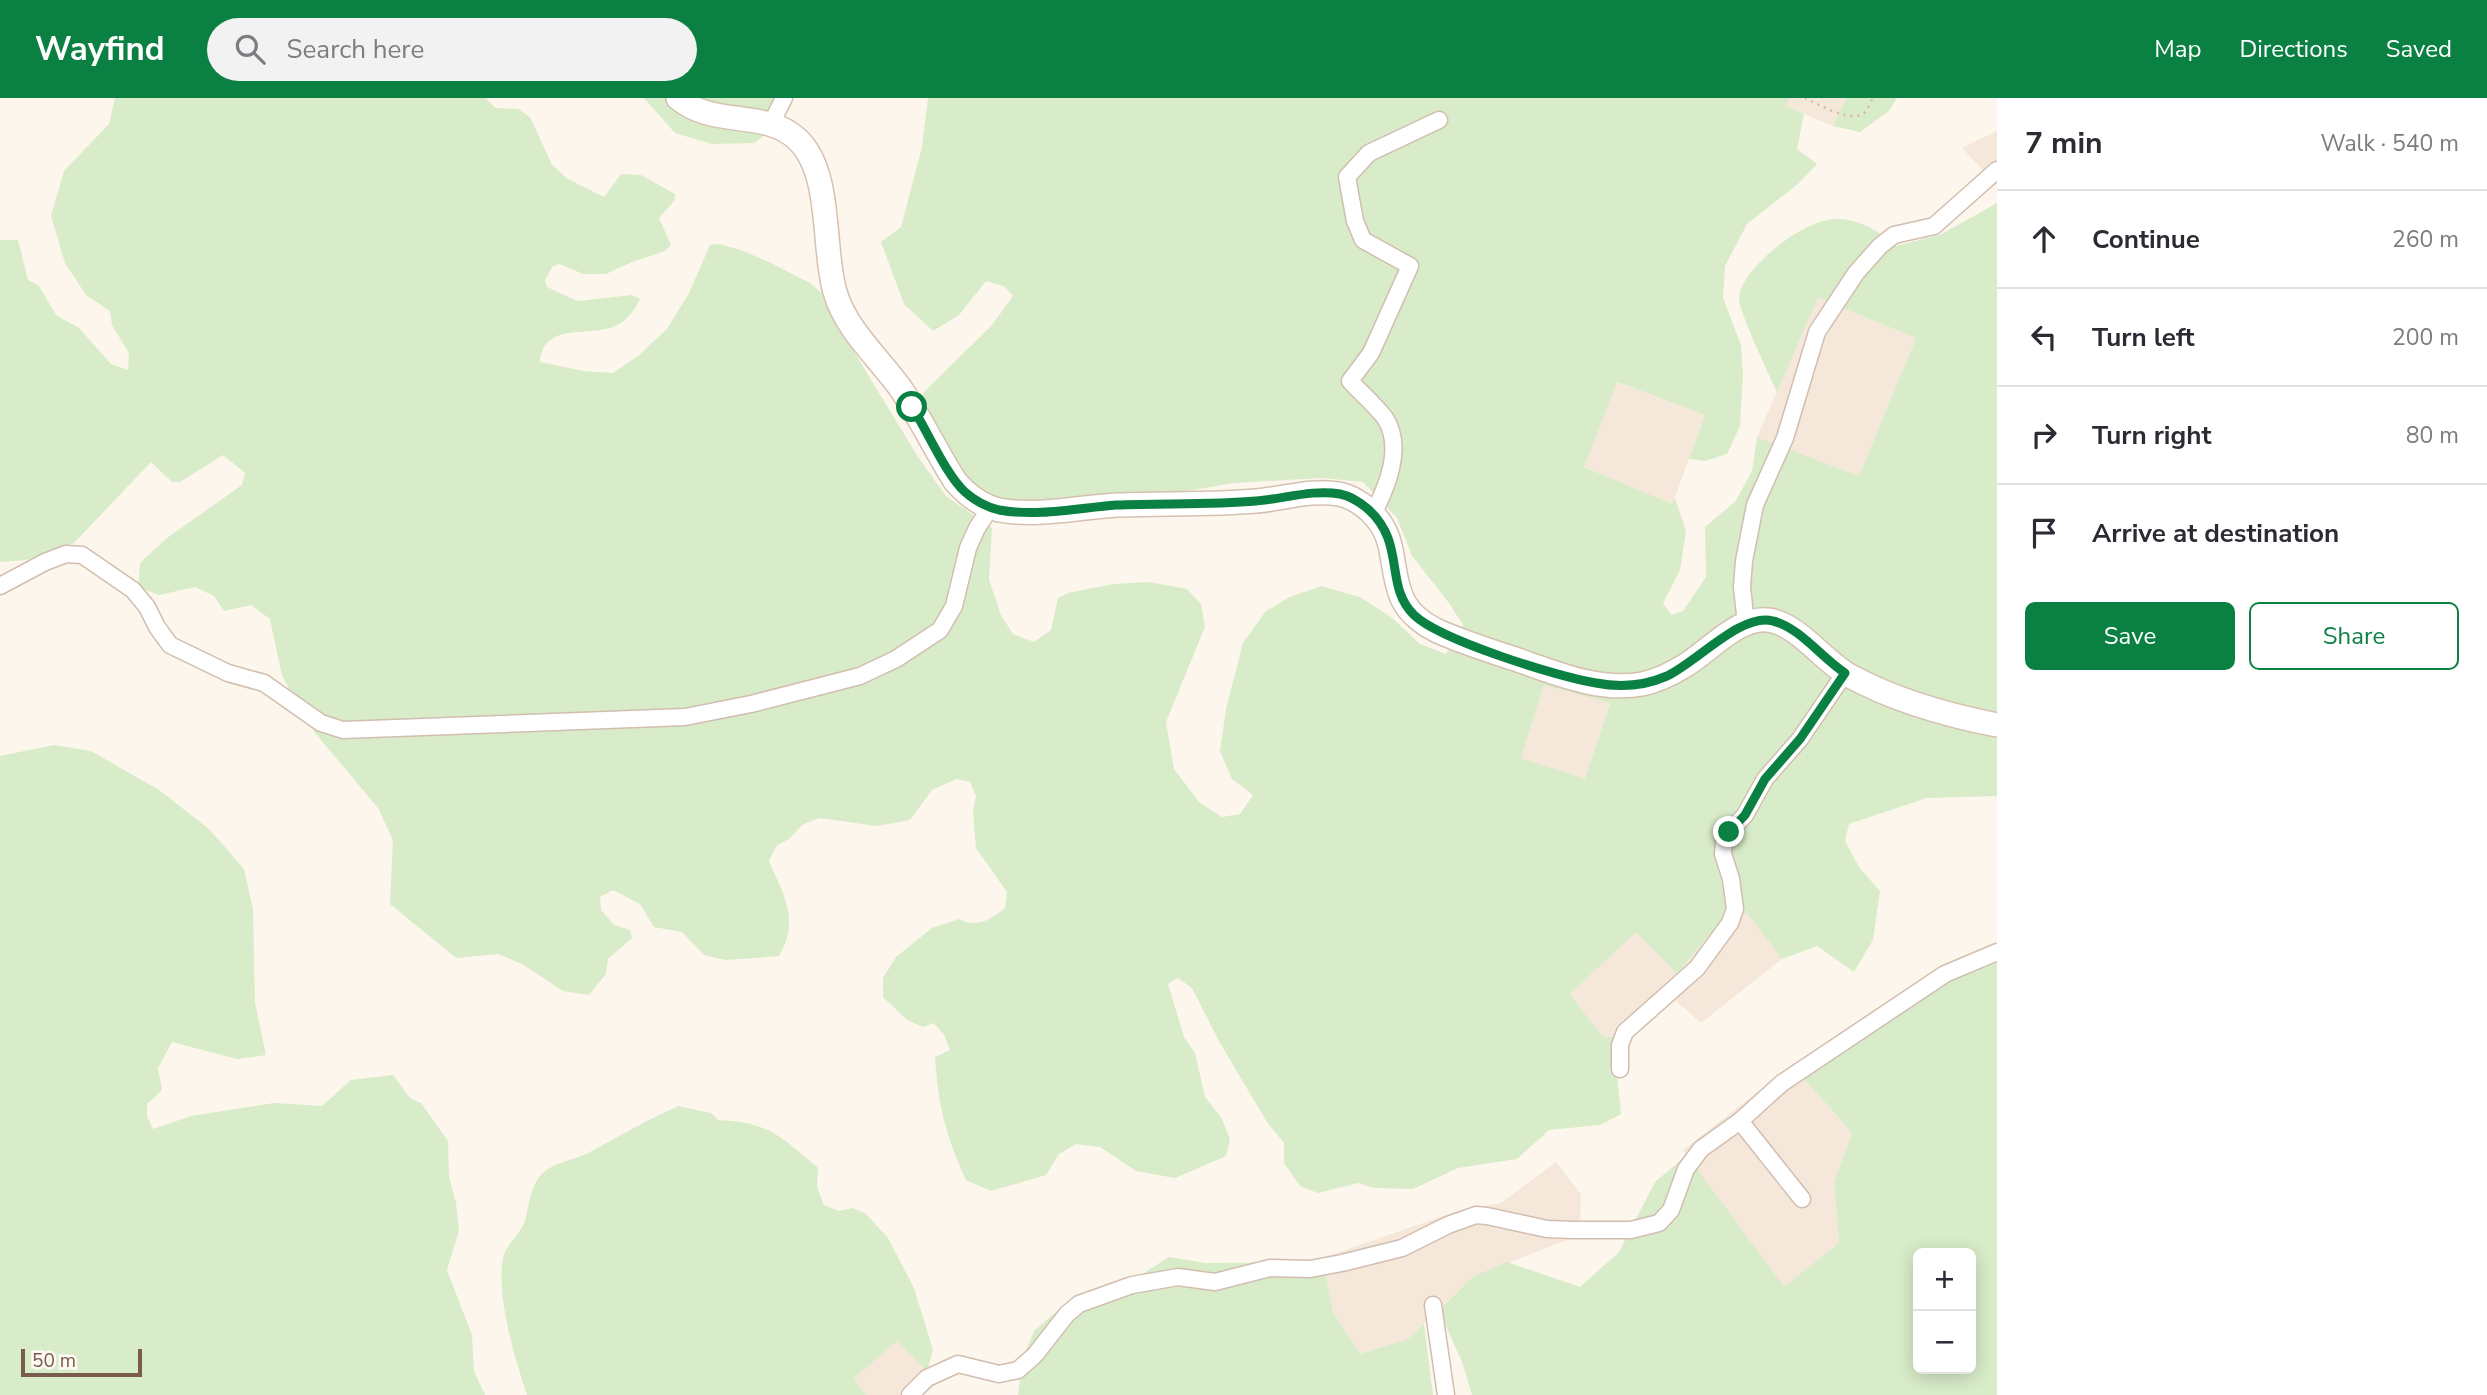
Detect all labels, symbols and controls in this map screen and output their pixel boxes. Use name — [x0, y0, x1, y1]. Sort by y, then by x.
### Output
search box — [207, 18, 697, 81]
text: Wayfind — [35, 27, 165, 72]
icon: search — [231, 30, 269, 68]
text: Search here — [287, 32, 424, 67]
text: Map — [2154, 33, 2201, 65]
text: Directions — [2239, 33, 2348, 65]
text: Saved — [2386, 33, 2452, 65]
text: 7 min — [2025, 123, 2103, 164]
text: Walk · 540 m — [2320, 128, 2459, 159]
icon: ahead — [2025, 220, 2063, 258]
text: Continue — [2092, 222, 2200, 257]
text: 260 m — [2392, 224, 2459, 255]
icon: left — [2025, 318, 2063, 356]
text: Turn left — [2092, 320, 2195, 355]
text: 200 m — [2392, 322, 2459, 353]
route start — [896, 391, 927, 422]
icon: right — [2025, 416, 2063, 454]
text: Turn right — [2092, 418, 2211, 453]
text: 80 m — [2406, 420, 2459, 451]
icon: arrive — [2025, 514, 2063, 552]
text: Arrive at destination — [2092, 516, 2339, 551]
button: Save — [2025, 602, 2235, 670]
button: Share — [2249, 602, 2459, 670]
route end — [1713, 816, 1744, 847]
map controls — [1913, 1248, 1976, 1374]
button: + — [1913, 1248, 1976, 1311]
button: − — [1913, 1311, 1976, 1374]
scale bar — [21, 1346, 142, 1378]
text: 50 m — [32, 1348, 76, 1374]

